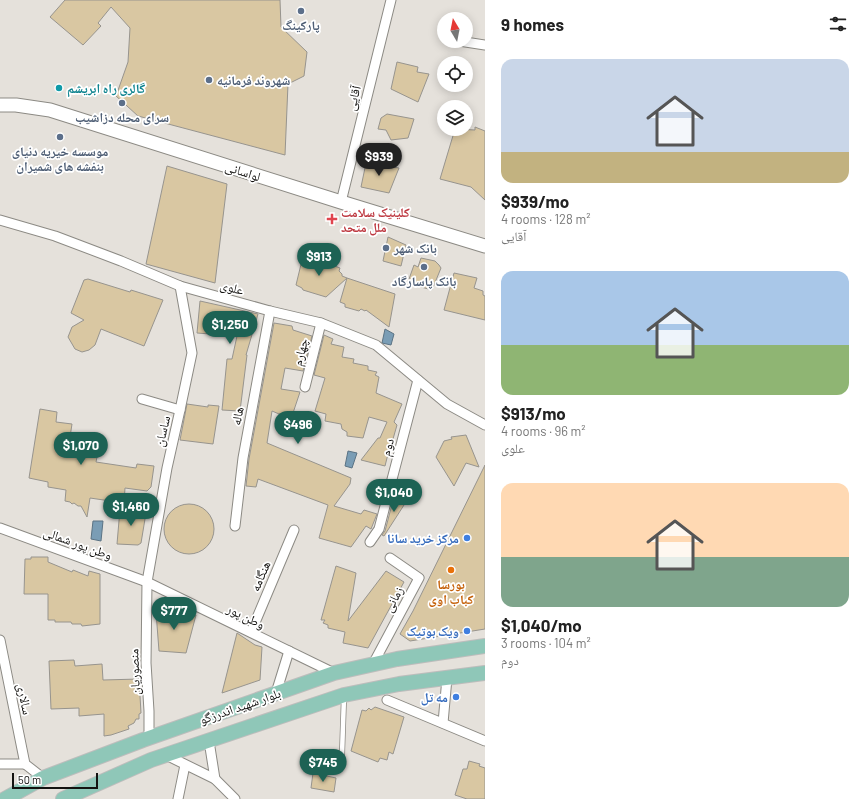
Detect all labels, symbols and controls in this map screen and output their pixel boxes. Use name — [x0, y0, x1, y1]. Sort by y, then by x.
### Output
marker: پارکینگ — [296, 6, 306, 16]
north arrow — [437, 12, 473, 48]
map controls — [437, 12, 473, 136]
icon: filters — [827, 13, 849, 35]
text: 9 homes — [501, 14, 564, 34]
place label: پارکینگ — [282, 17, 320, 34]
button: locate — [437, 56, 473, 92]
place label: شهروند فرمانیه — [217, 72, 290, 88]
marker: شهروند فرمانیه — [204, 75, 214, 85]
place label: گالری راه ابریشم — [67, 80, 145, 98]
marker: گالری راه ابریشم — [54, 83, 64, 93]
street label: آقایی — [342, 83, 365, 112]
icon: home — [639, 85, 711, 157]
marker: سرای محله دزاشیب — [117, 98, 127, 108]
button: layers — [437, 100, 473, 136]
place label: سرای محله دزاشیب — [75, 109, 169, 125]
marker: موسسه خیریه دنیای بنفشه های شمیران — [55, 132, 65, 142]
place label: موسسه خیریه دنیای بنفشه های شمیران — [12, 143, 108, 174]
pin: $939 — [355, 143, 403, 177]
text: $939 — [365, 148, 393, 164]
street label: لواسانی — [223, 158, 263, 185]
text: $939/mo — [501, 191, 569, 211]
place label: کلینیک سلامت ملل متحد — [341, 204, 410, 236]
text: 4 rooms · 128 m² — [501, 211, 590, 227]
marker: کلینیک سلامت ملل متحد — [326, 213, 338, 225]
text: آقایی — [501, 228, 526, 244]
place label: بانک شهر — [393, 240, 437, 256]
pin: $913 — [295, 243, 343, 277]
marker: بانک شهر — [381, 243, 391, 253]
text: $913 — [306, 248, 332, 264]
marker: بانک پاسارگاد — [419, 262, 429, 272]
place label: بانک پاسارگاد — [392, 273, 457, 290]
street label: علوی — [218, 276, 246, 299]
icon: home — [639, 297, 711, 369]
pin: $1,250 — [197, 311, 263, 345]
text: $1,250 — [211, 316, 249, 332]
street label: چهارم — [289, 337, 312, 368]
text: $913/mo — [501, 403, 566, 423]
street label: هاله — [227, 405, 247, 427]
pin: $496 — [274, 411, 322, 445]
street label: ساسان — [151, 414, 174, 448]
text: $496 — [283, 416, 313, 432]
text: 4 rooms · 96 m² — [501, 423, 586, 439]
pin: $1,070 — [48, 432, 114, 466]
street label: دوم — [377, 436, 398, 458]
text: $1,070 — [63, 437, 99, 453]
text: علوی — [501, 440, 525, 456]
pin: $1,040 — [361, 479, 427, 513]
text: $1,040 — [375, 484, 413, 500]
pin: $1,460 — [98, 493, 164, 527]
text: $1,460 — [112, 498, 150, 514]
icon: home — [639, 509, 711, 581]
street label: وطن پور شمالی — [41, 523, 115, 564]
place label: مرکز خرید سانا — [387, 530, 459, 546]
marker: مرکز خرید سانا — [462, 533, 472, 543]
street label: هنگامه — [246, 558, 274, 594]
marker: بورسا کباب اوی — [446, 565, 456, 575]
place label: بورسا کباب اوی — [429, 576, 474, 607]
street label: زمانی — [380, 583, 407, 615]
pin: $777 — [150, 597, 198, 631]
street label: وطن پور — [223, 600, 268, 633]
text: $777 — [161, 602, 187, 618]
text: $1,040/mo — [501, 615, 582, 635]
place label: ویک بوتیک — [406, 623, 459, 639]
marker: ویک بوتیک — [462, 626, 472, 636]
text: 3 rooms · 104 m² — [501, 635, 591, 651]
street label: منصوریان — [125, 648, 144, 695]
text: دوم — [501, 652, 519, 668]
street label: سالاری — [13, 682, 36, 716]
street label: بلوار شهید اندرزگو — [197, 685, 283, 728]
place label: مه تل — [421, 689, 448, 706]
marker: مه تل — [451, 692, 461, 702]
pin: $745 — [299, 749, 347, 783]
text: $745 — [309, 754, 337, 770]
scale bar — [12, 771, 98, 790]
text: 50 m — [18, 773, 41, 786]

